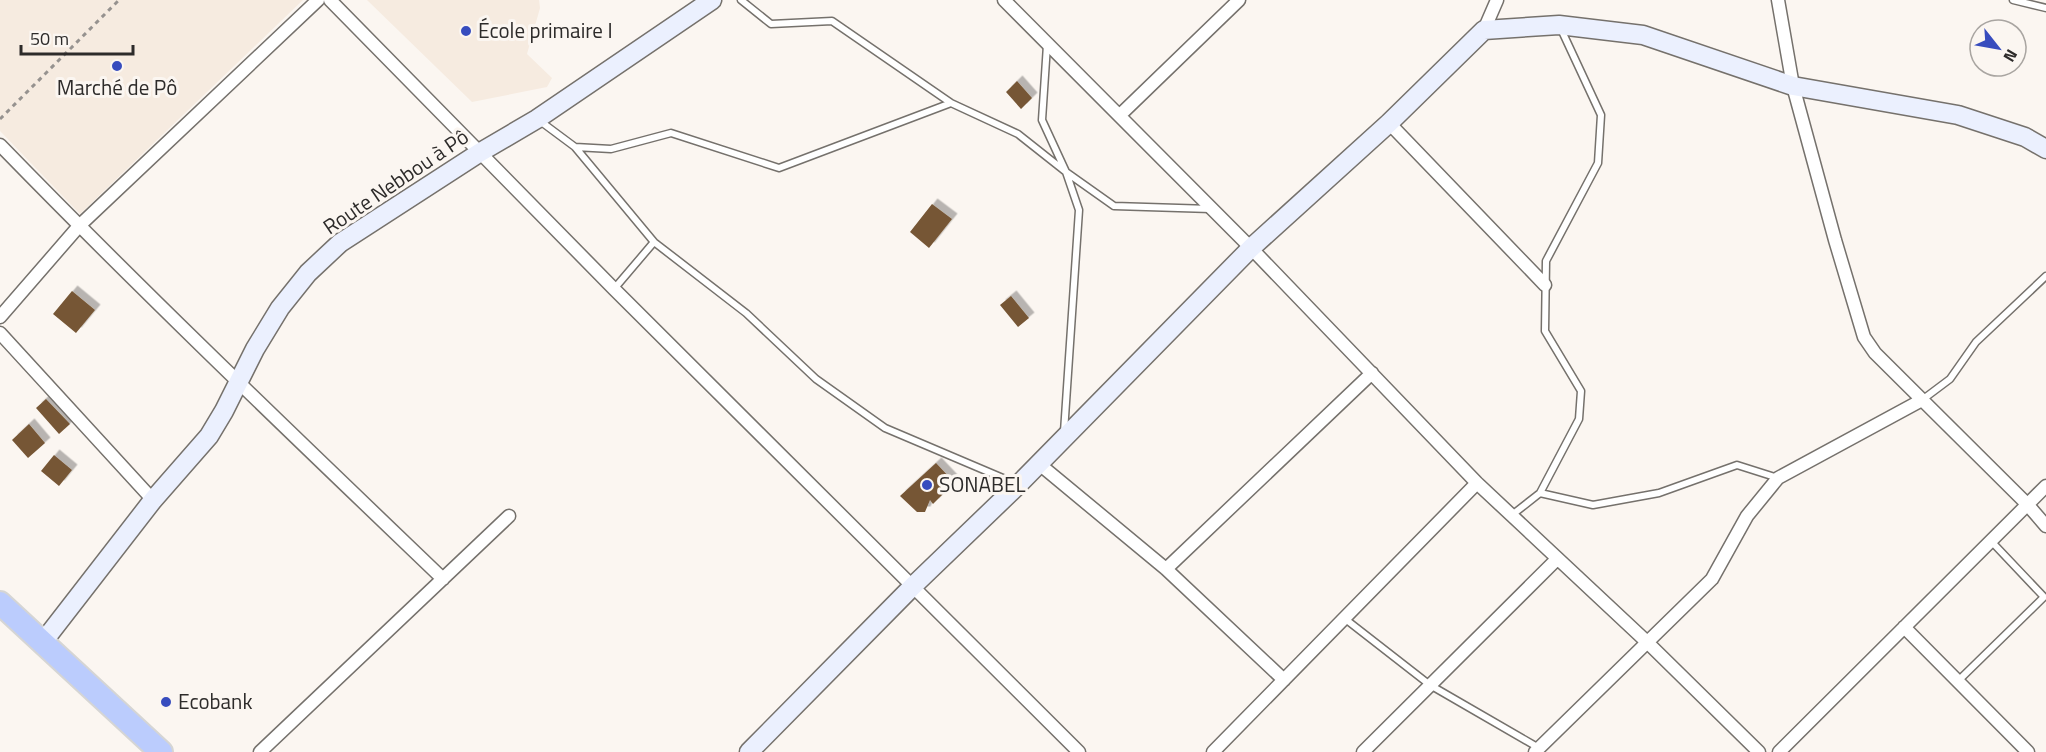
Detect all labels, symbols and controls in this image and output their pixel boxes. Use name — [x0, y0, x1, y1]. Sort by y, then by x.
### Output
place label: École primaire I — [478, 14, 613, 46]
scale bar — [21, 18, 134, 56]
north arrow — [1968, 18, 2028, 78]
marker: École primaire I — [459, 24, 473, 38]
text: 50 m — [30, 25, 69, 52]
text: N — [1998, 45, 2024, 67]
marker: Marché de Pô — [110, 59, 124, 73]
place label: Marché de Pô — [57, 71, 177, 103]
street label: Route Nebbou à Pô — [316, 120, 475, 242]
place label: SONABEL — [939, 468, 1026, 500]
marker: SONABEL — [920, 478, 934, 492]
place label: Ecobank — [178, 685, 252, 717]
marker: Ecobank — [159, 695, 173, 709]

